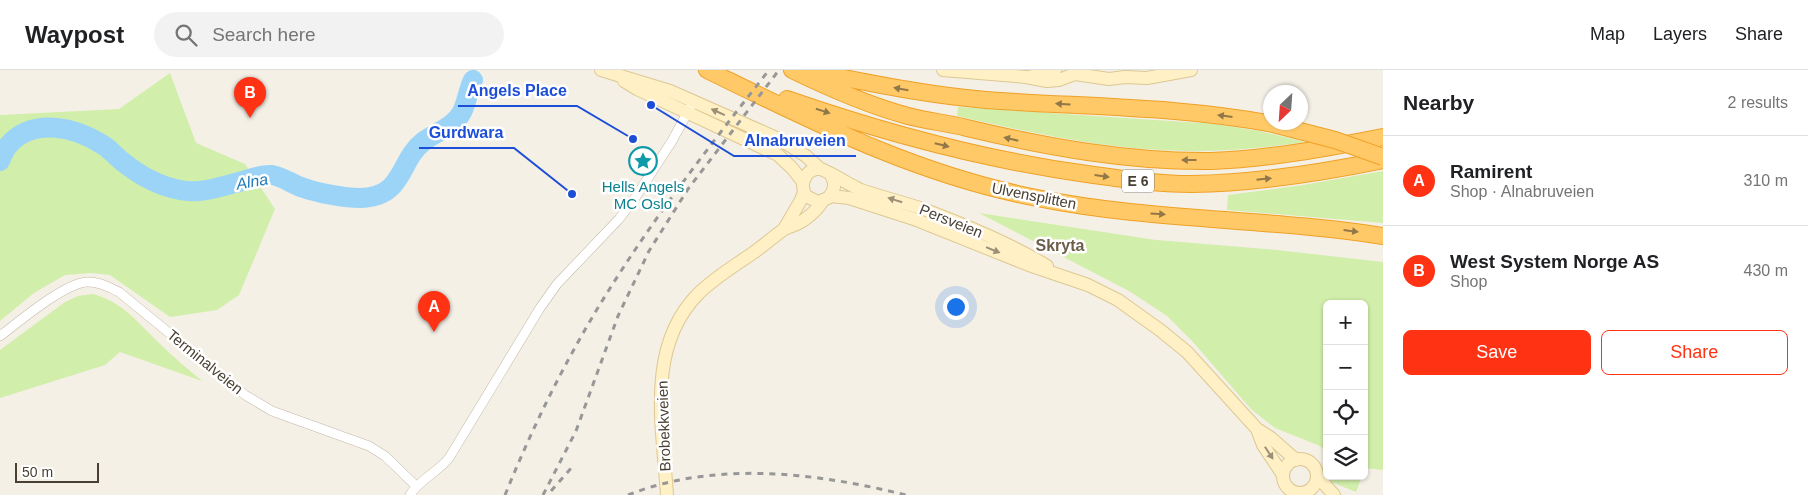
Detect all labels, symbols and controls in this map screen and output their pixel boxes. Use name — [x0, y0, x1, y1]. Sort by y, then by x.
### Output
search box — [154, 12, 504, 57]
text: Waypost — [25, 21, 124, 48]
icon: search — [172, 21, 200, 49]
text: Search here — [212, 24, 316, 45]
text: Map — [1590, 24, 1625, 44]
text: Layers — [1653, 24, 1707, 44]
text: Share — [1735, 24, 1783, 44]
callout: Angels Place — [458, 75, 577, 106]
pin: B — [234, 77, 266, 118]
text: Angels Place — [467, 82, 567, 99]
one-way arrow — [893, 85, 909, 93]
north arrow — [1263, 85, 1308, 130]
text: Nearby — [1403, 91, 1474, 114]
text: 2 results — [1728, 94, 1788, 111]
one-way arrow — [1055, 99, 1071, 107]
one-way arrow — [711, 107, 725, 115]
one-way arrow — [815, 108, 830, 115]
one-way arrow — [1217, 112, 1233, 120]
callout: Gurdwara — [419, 117, 514, 148]
text: Gurdwara — [429, 124, 503, 141]
callout: Alnabruveien — [734, 125, 856, 156]
text: Alnabruveien — [744, 132, 846, 149]
one-way arrow — [1003, 135, 1018, 143]
one-way arrow — [935, 142, 950, 150]
place icon: Hells Angels MC Oslo — [628, 146, 658, 176]
one-way arrow — [1181, 156, 1197, 164]
text: Ramirent — [1450, 161, 1532, 182]
water label: Alna — [234, 170, 269, 193]
road number: E 6 — [1122, 170, 1154, 192]
text: A — [1413, 172, 1425, 189]
text: 310 m — [1744, 172, 1788, 189]
one-way arrow — [1094, 173, 1110, 181]
one-way arrow — [1256, 175, 1272, 183]
place label: Hells Angels MC Oslo — [602, 178, 684, 212]
street label: Ulvensplitten — [990, 179, 1078, 212]
text: Shop · Alnabruveien — [1450, 183, 1594, 200]
one-way arrow — [887, 196, 902, 204]
street label: Persveien — [917, 200, 985, 241]
one-way arrow — [1150, 211, 1166, 219]
one-way arrow — [1343, 227, 1359, 235]
district label: Skryta — [1036, 237, 1085, 254]
one-way arrow — [986, 247, 1000, 255]
text: West System Norge AS — [1450, 251, 1659, 272]
text: B — [1413, 262, 1425, 279]
text: 430 m — [1744, 262, 1788, 279]
text: Shop — [1450, 273, 1487, 290]
pin: A — [418, 291, 450, 332]
your location — [943, 294, 969, 320]
map controls — [1323, 300, 1368, 480]
button: + — [1323, 300, 1368, 345]
street label: Terminalveien — [164, 326, 247, 397]
button: Save — [1403, 330, 1591, 375]
button: Share — [1601, 330, 1788, 375]
button: − — [1323, 345, 1368, 390]
street label: Brobekkveien — [653, 380, 674, 472]
button: locate — [1323, 390, 1368, 435]
button: layers — [1323, 435, 1368, 480]
one-way arrow — [1264, 446, 1273, 460]
scale bar — [15, 460, 99, 483]
text: 50 m — [22, 464, 53, 480]

